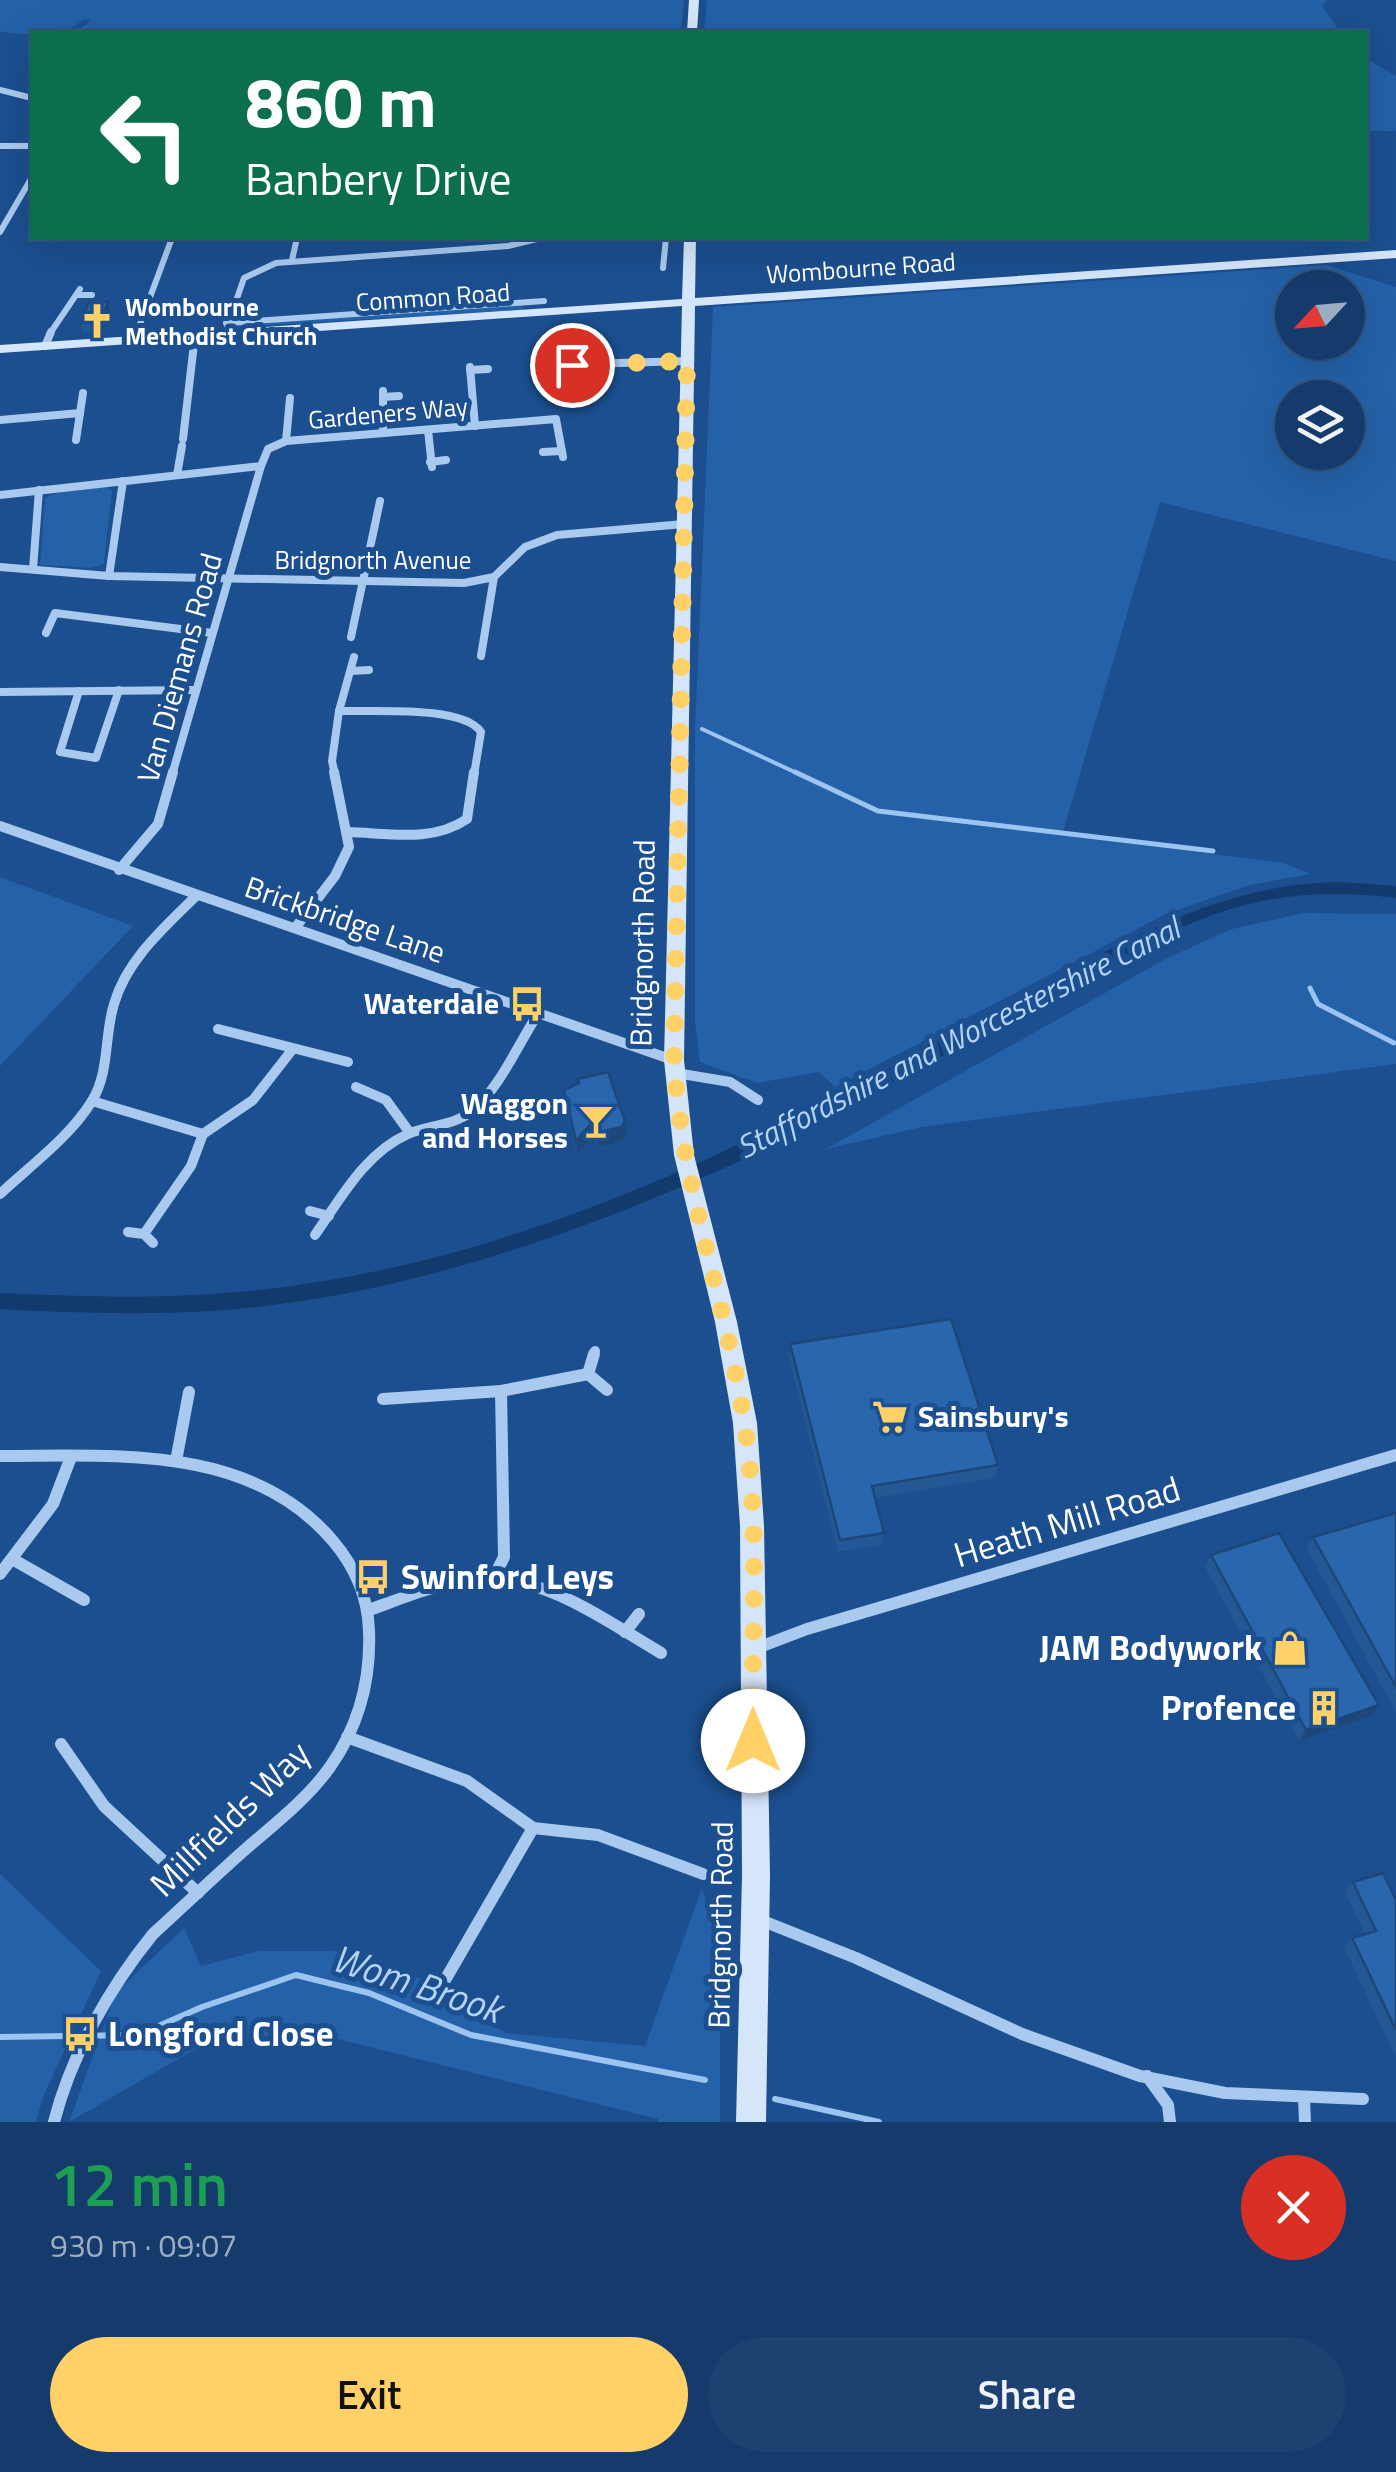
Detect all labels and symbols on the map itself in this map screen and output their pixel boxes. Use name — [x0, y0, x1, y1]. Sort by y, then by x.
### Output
street label: Wombourne Road — [765, 242, 957, 294]
north arrow — [1275, 270, 1365, 360]
street label: Common Road — [355, 273, 511, 321]
place label: Wombourne Methodist Church — [125, 288, 317, 355]
church icon: Wombourne Methodist Church — [78, 302, 116, 340]
pin — [530, 323, 615, 408]
street label: Gardeners Way — [307, 387, 469, 439]
street label: Bridgnorth Avenue — [275, 541, 471, 579]
street label: Van Diemans Road — [124, 547, 234, 788]
street label: Bridgnorth Road — [617, 839, 667, 1047]
street label: Brickbridge Lane — [239, 863, 452, 975]
water label: Staffordshire and Worcestershire Canal — [728, 903, 1190, 1170]
place label: Waterdale — [364, 980, 499, 1026]
bus stop icon: Waterdale — [508, 985, 546, 1023]
place label: Waggon and Horses — [422, 1080, 568, 1160]
bar icon: Waggon and Horses — [577, 1102, 615, 1140]
place label: Sainsbury's — [918, 1393, 1069, 1439]
supermarket icon: Sainsbury's — [871, 1398, 909, 1436]
street label: Heath Mill Road — [947, 1461, 1187, 1581]
place label: Swinford Leys — [401, 1549, 614, 1603]
bus stop icon: Swinford Leys — [354, 1558, 392, 1596]
place label: JAM Bodywork — [1039, 1620, 1262, 1674]
shop icon: JAM Bodywork — [1271, 1629, 1309, 1667]
place label: Profence — [1161, 1680, 1296, 1734]
position arrow — [701, 1689, 805, 1793]
building icon: Profence — [1305, 1689, 1343, 1727]
street label: Millfields Way — [137, 1727, 322, 1909]
street label: Bridgnorth Road — [695, 1821, 745, 2029]
water label: Wom Brook — [325, 1928, 513, 2039]
place label: Longford Close — [108, 2006, 334, 2060]
bus stop icon: Longford Close — [61, 2015, 99, 2053]

